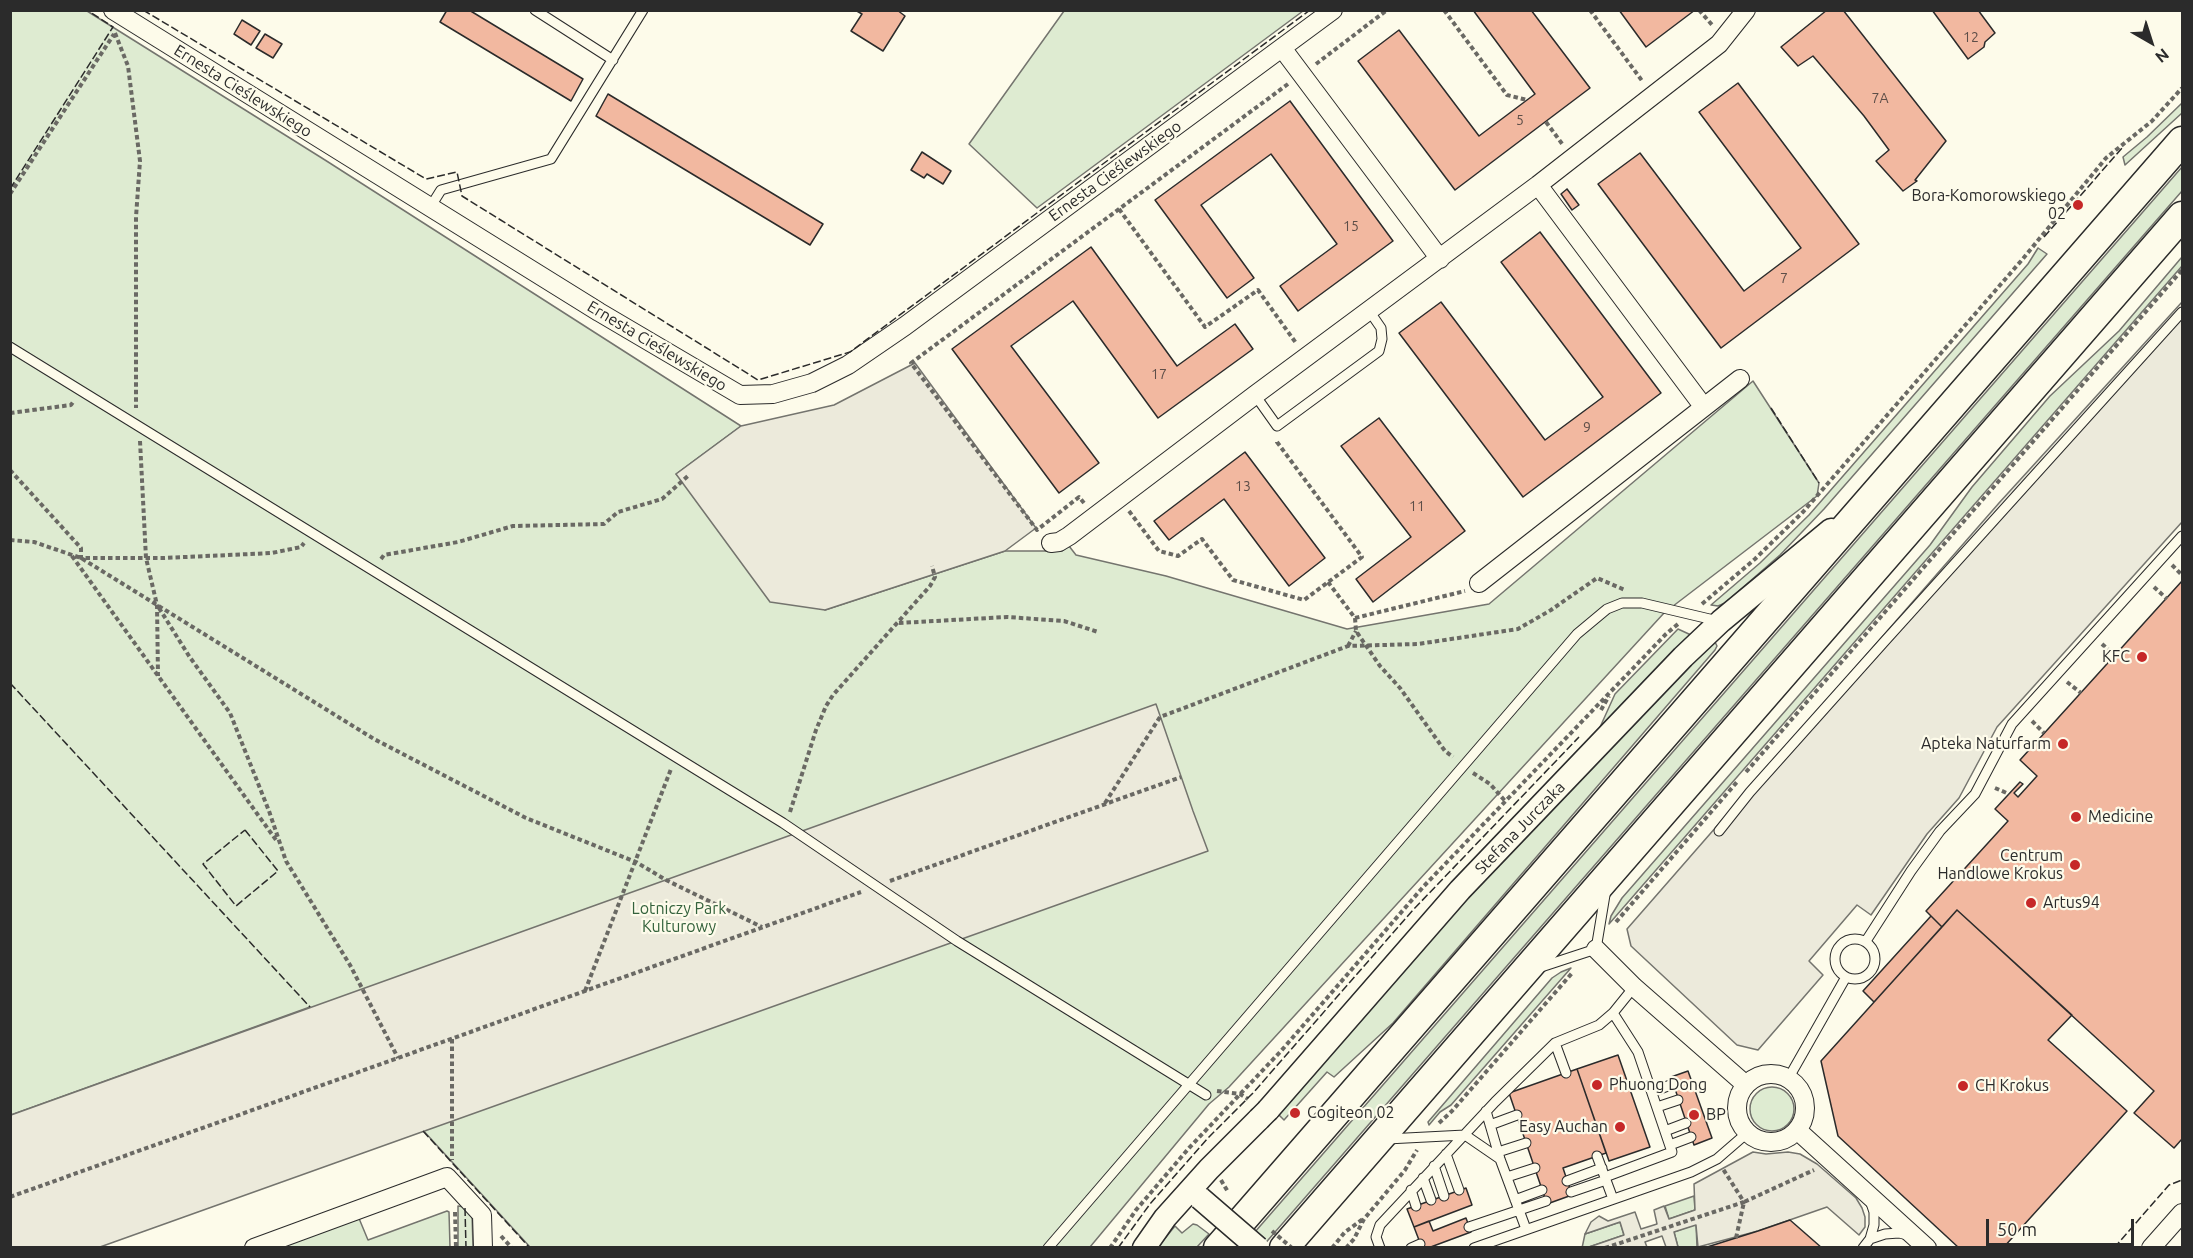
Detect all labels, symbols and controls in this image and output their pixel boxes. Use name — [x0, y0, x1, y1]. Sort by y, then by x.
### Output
north arrow — [2121, 12, 2181, 72]
house number: 12 — [1963, 29, 1979, 45]
street label: Ernesta Cieślewskiego — [170, 41, 316, 141]
text: N — [2152, 45, 2173, 67]
house number: 7A — [1872, 90, 1888, 106]
house number: 5 — [1516, 112, 1524, 128]
street label: Ernesta Cieślewskiego — [1045, 116, 1185, 226]
place label: Bora-Komorowskiego 02 — [1911, 186, 2066, 224]
marker: Bora-Komorowskiego 02 — [2071, 198, 2085, 212]
house number: 15 — [1343, 218, 1359, 234]
house number: 7 — [1780, 270, 1788, 286]
street label: Ernesta Cieślewskiego — [584, 297, 730, 395]
house number: 17 — [1151, 366, 1167, 382]
house number: 9 — [1583, 419, 1591, 435]
house number: 13 — [1235, 478, 1251, 494]
house number: 11 — [1409, 498, 1425, 514]
place label: KFC — [2102, 647, 2130, 667]
marker: KFC — [2135, 650, 2149, 664]
place label: Apteka Naturfarm — [1921, 734, 2051, 754]
marker: Apteka Naturfarm — [2056, 737, 2070, 751]
street label: Stefana Jurczaka — [1471, 778, 1569, 878]
place label: Medicine — [2088, 807, 2153, 827]
marker: Medicine — [2069, 810, 2083, 824]
place label: Centrum Handlowe Krokus — [1937, 846, 2063, 884]
marker: Centrum Handlowe Krokus — [2068, 858, 2082, 872]
place label: Artus94 — [2043, 893, 2100, 913]
marker: Artus94 — [2024, 896, 2038, 910]
park label: Lotniczy Park Kulturowy — [632, 899, 726, 937]
place label: Phuong Dong — [1609, 1075, 1707, 1095]
place label: CH Krokus — [1975, 1076, 2049, 1096]
marker: Phuong Dong — [1590, 1078, 1604, 1092]
marker: CH Krokus — [1956, 1079, 1970, 1093]
place label: Cogiteon 02 — [1307, 1103, 1395, 1123]
place label: BP — [1706, 1105, 1726, 1125]
marker: Cogiteon 02 — [1288, 1106, 1302, 1120]
marker: BP — [1687, 1108, 1701, 1122]
place label: Easy Auchan — [1519, 1117, 1608, 1137]
marker: Easy Auchan — [1613, 1120, 1627, 1134]
scale bar — [1989, 1207, 2138, 1245]
text: 50 m — [1997, 1219, 2037, 1239]

